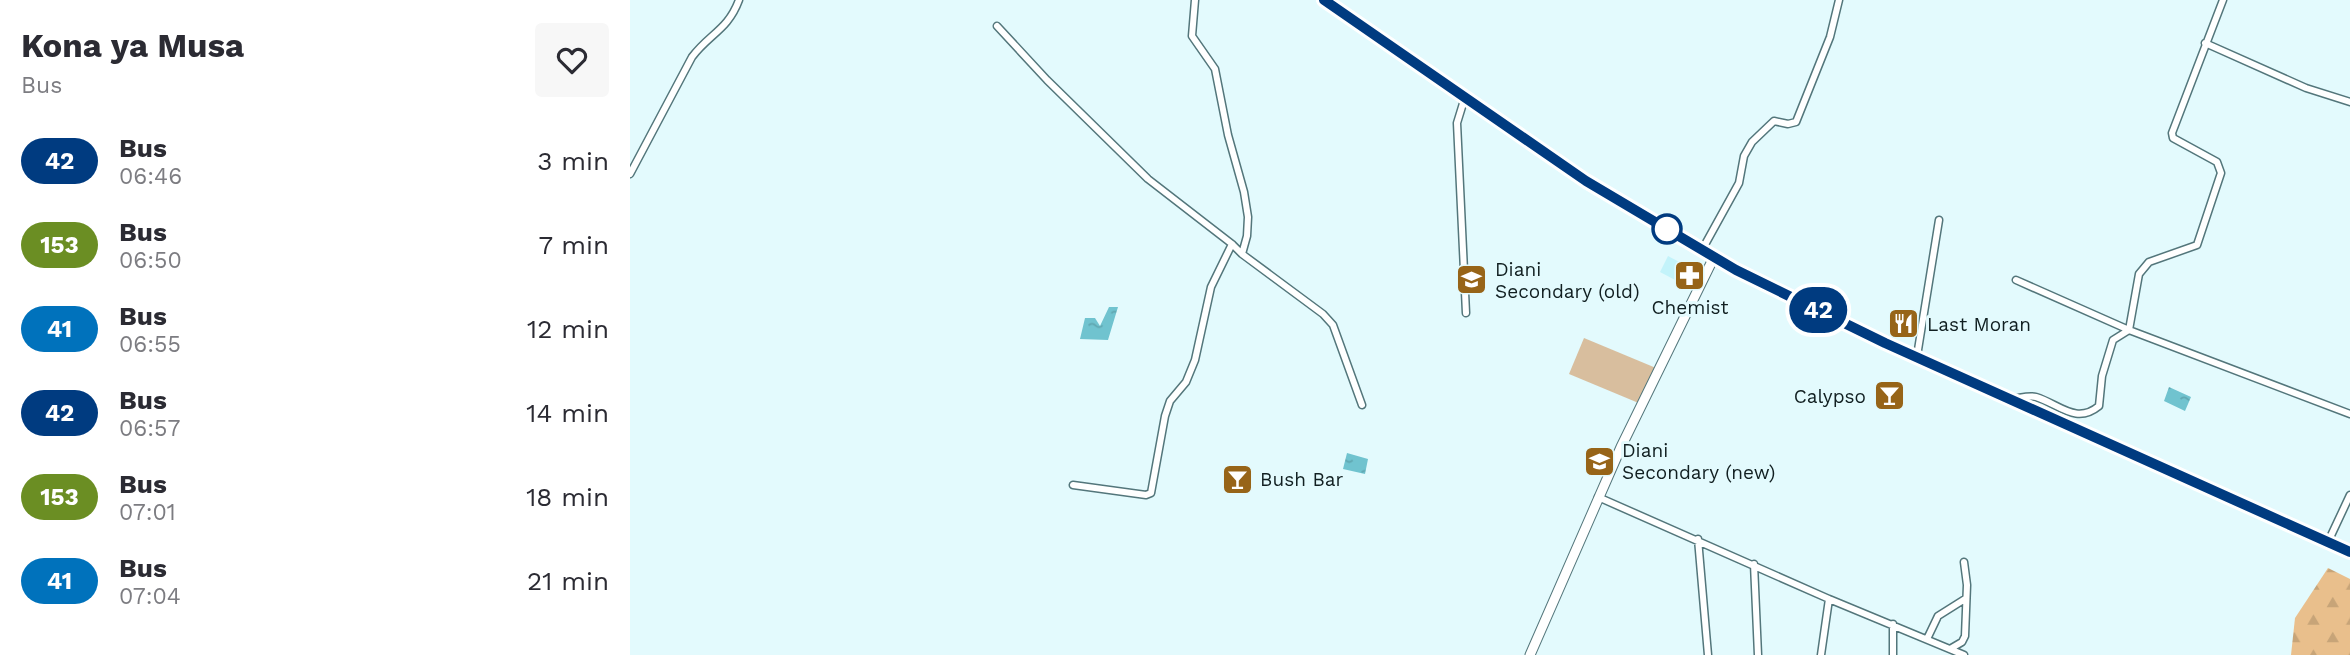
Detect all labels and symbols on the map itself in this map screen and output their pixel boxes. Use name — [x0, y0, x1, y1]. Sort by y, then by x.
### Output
unlabelled marker — [1652, 214, 1682, 244]
place label: Diani Secondary (old) — [1495, 258, 1640, 303]
pharmacy icon: Chemist — [1673, 259, 1707, 293]
school or university icon: Diani Secondary (old) — [1455, 263, 1489, 297]
line badge: 42 — [1786, 287, 1850, 333]
place label: Chemist — [1652, 296, 1728, 319]
restaurant icon: Last Moran — [1887, 307, 1921, 341]
place label: Last Moran — [1927, 313, 2031, 336]
bar icon: Calypso — [1872, 379, 1906, 413]
place label: Calypso — [1794, 385, 1866, 408]
place label: Diani Secondary (new) — [1622, 439, 1775, 484]
school or university icon: Diani Secondary (new) — [1582, 444, 1616, 478]
bar icon: Bush Bar — [1220, 462, 1254, 496]
place label: Bush Bar — [1260, 468, 1344, 491]

